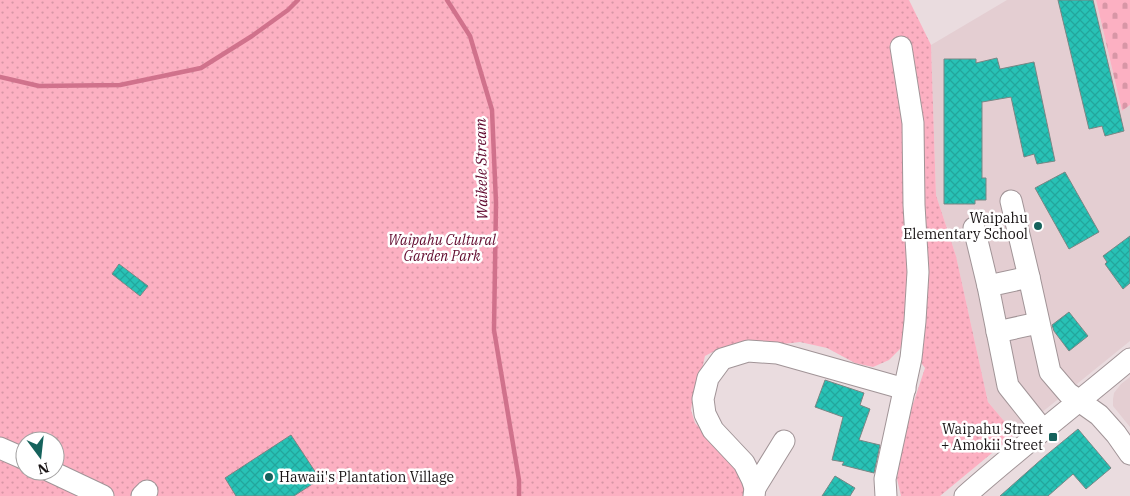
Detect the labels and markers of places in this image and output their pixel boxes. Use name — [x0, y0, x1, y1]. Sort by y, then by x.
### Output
place label: Waipahu Elementary School — [903, 209, 1028, 243]
marker: Waipahu Elementary School — [1032, 220, 1044, 232]
place label: Waipahu Street + Amokii Street — [941, 420, 1043, 454]
marker: Waipahu Street + Amokii Street — [1047, 431, 1059, 443]
place label: Hawaii's Plantation Village — [279, 468, 454, 486]
marker: Hawaii's Plantation Village — [263, 471, 275, 483]

